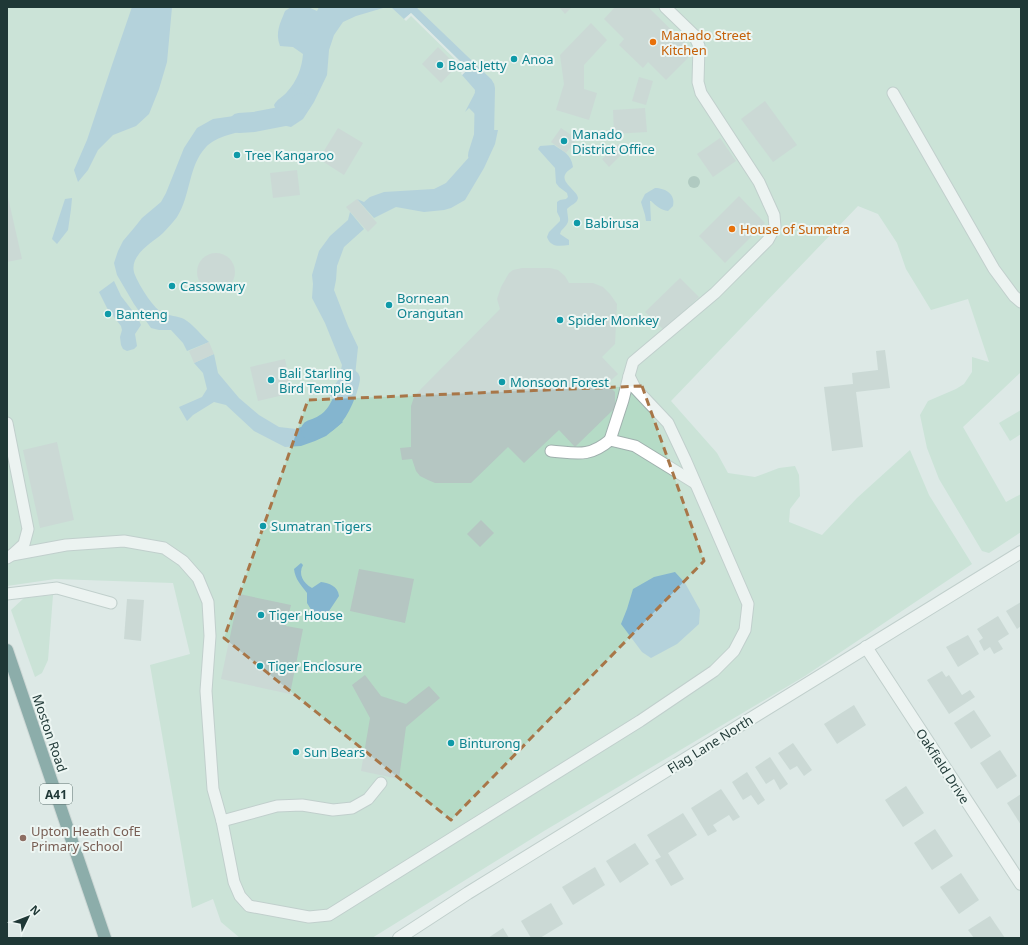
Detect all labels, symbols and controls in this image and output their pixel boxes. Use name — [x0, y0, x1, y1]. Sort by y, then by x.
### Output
place label: Manado Street Kitchen — [661, 26, 751, 59]
marker: Manado Street Kitchen — [648, 37, 658, 47]
place label: Anoa — [522, 50, 554, 68]
marker: Anoa — [509, 54, 519, 64]
place label: Boat Jetty — [448, 56, 507, 74]
marker: Boat Jetty — [435, 60, 445, 70]
place label: Manado District Office — [572, 125, 655, 158]
marker: Manado District Office — [559, 136, 569, 146]
place label: Tree Kangaroo — [245, 146, 334, 164]
marker: Tree Kangaroo — [232, 150, 242, 160]
place label: Babirusa — [585, 214, 639, 232]
marker: Babirusa — [572, 218, 582, 228]
place label: House of Sumatra — [740, 220, 850, 238]
marker: House of Sumatra — [727, 224, 737, 234]
place label: Cassowary — [180, 277, 245, 295]
marker: Cassowary — [167, 281, 177, 291]
place label: Bornean Orangutan — [397, 289, 464, 322]
marker: Bornean Orangutan — [384, 300, 394, 310]
place label: Banteng — [116, 305, 168, 323]
marker: Banteng — [103, 309, 113, 319]
place label: Spider Monkey — [568, 311, 659, 329]
marker: Spider Monkey — [555, 315, 565, 325]
place label: Bali Starling Bird Temple — [279, 364, 352, 397]
place label: Monsoon Forest — [510, 373, 609, 391]
marker: Bali Starling Bird Temple — [266, 375, 276, 385]
marker: Monsoon Forest — [497, 377, 507, 387]
place label: Sumatran Tigers — [271, 517, 372, 535]
marker: Sumatran Tigers — [258, 521, 268, 531]
place label: Tiger House — [269, 606, 343, 624]
marker: Tiger House — [256, 610, 266, 620]
place label: Tiger Enclosure — [268, 657, 362, 675]
marker: Tiger Enclosure — [255, 661, 265, 671]
street label: Moston Road — [28, 692, 72, 774]
street label: Flag Lane North — [664, 711, 756, 777]
street label: Oakfield Drive — [912, 725, 974, 807]
place label: Binturong — [459, 734, 521, 752]
marker: Binturong — [446, 738, 456, 748]
place label: Sun Bears — [304, 743, 365, 761]
marker: Sun Bears — [291, 747, 301, 757]
road number: A41 — [40, 784, 72, 804]
place label: Upton Heath CofE Primary School — [31, 822, 141, 855]
marker: Upton Heath CofE Primary School — [18, 833, 28, 843]
north arrow — [8, 897, 48, 937]
text: N — [27, 901, 44, 918]

